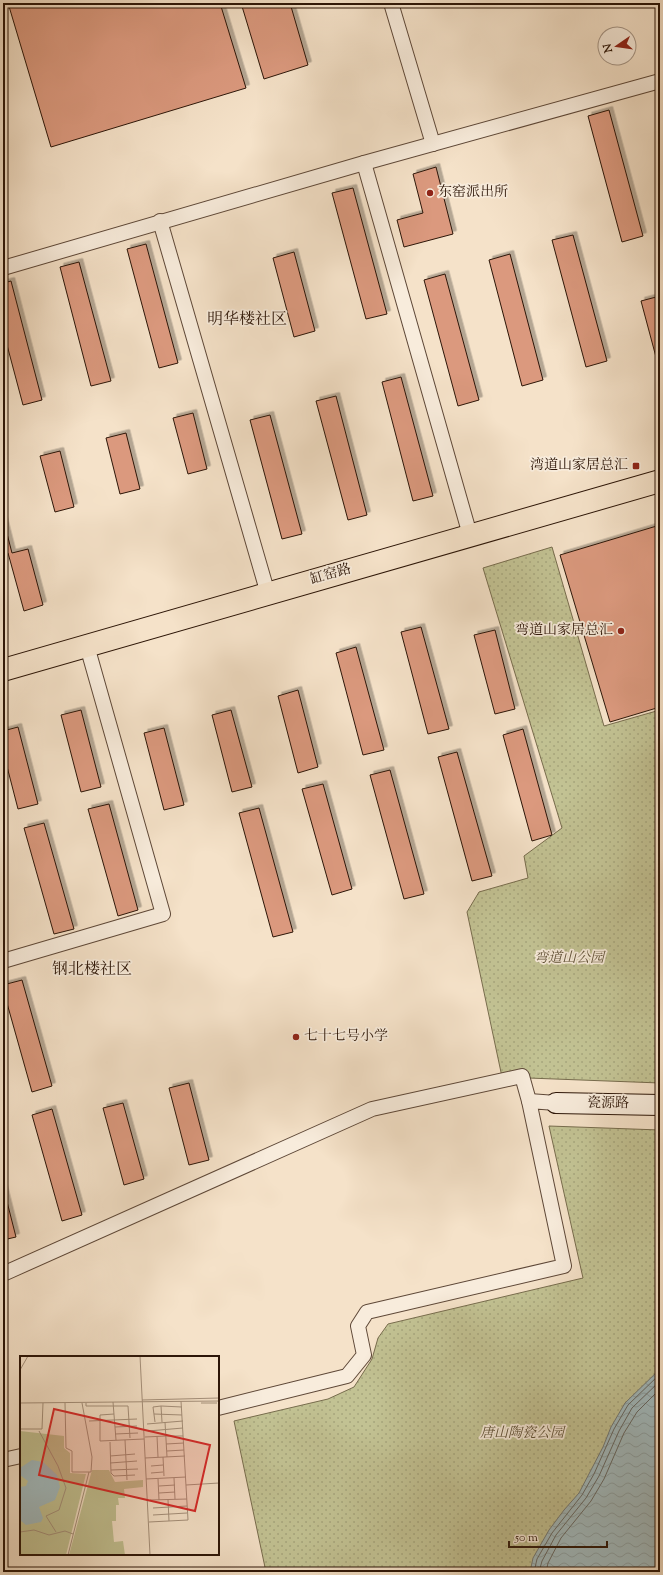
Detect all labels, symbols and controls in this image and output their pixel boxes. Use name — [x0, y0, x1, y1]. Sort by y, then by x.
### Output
north arrow — [597, 26, 637, 66]
text: N — [599, 42, 617, 55]
place label: 东窑派出所 — [438, 183, 508, 203]
marker: 东窑派出所 — [425, 188, 435, 198]
district label: 明华楼社区 — [207, 309, 287, 332]
place label: 湾道山家居总汇 — [530, 456, 628, 476]
marker: 湾道山家居总汇 — [631, 461, 641, 471]
street label: 缸窑路 — [308, 560, 354, 590]
place label: 弯道山家居总汇 — [515, 621, 613, 641]
marker: 弯道山家居总汇 — [616, 626, 626, 636]
park label: 弯道山公园 — [534, 949, 606, 969]
district label: 钢北楼社区 — [52, 959, 132, 982]
place label: 七十七号小学 — [304, 1027, 388, 1047]
marker: 七十七号小学 — [291, 1032, 301, 1042]
street label: 瓷源路 — [587, 1094, 629, 1114]
inset map — [20, 1356, 219, 1555]
park label: 唐山陶瓷公园 — [480, 1424, 566, 1444]
scale bar — [509, 1523, 607, 1549]
text: 50 m — [514, 1529, 538, 1547]

